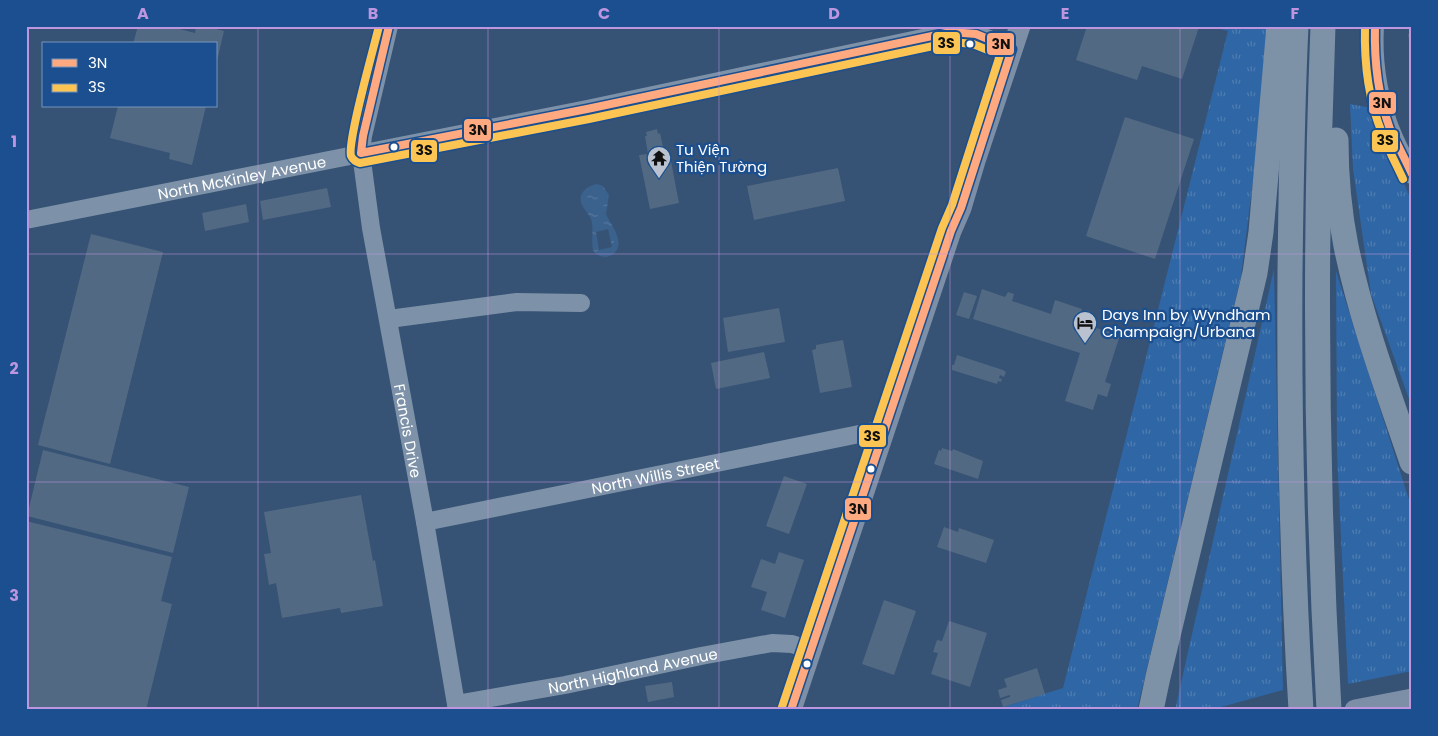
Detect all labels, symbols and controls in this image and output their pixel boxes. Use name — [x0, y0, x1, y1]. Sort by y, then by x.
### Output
text: A — [137, 2, 149, 25]
text: B — [368, 2, 378, 25]
text: C — [598, 2, 610, 25]
text: D — [828, 2, 840, 25]
text: E — [1061, 2, 1069, 25]
text: F — [1291, 2, 1300, 25]
line badge: 3S — [932, 31, 961, 55]
line badge: 3N — [986, 32, 1015, 56]
text: 3S — [937, 33, 955, 53]
text: 3N — [992, 34, 1011, 54]
unlabelled marker — [965, 39, 975, 49]
legend — [42, 42, 218, 108]
text: 3N — [88, 52, 107, 73]
text: 3S — [88, 76, 106, 97]
line badge: 3N — [1368, 91, 1397, 115]
text: 3N — [1373, 93, 1392, 113]
line badge: 3N — [463, 118, 492, 142]
text: 3N — [469, 120, 488, 140]
line badge: 3S — [1371, 129, 1399, 153]
text: 1 — [11, 130, 17, 153]
text: 3S — [1376, 130, 1394, 150]
line badge: 3S — [410, 139, 438, 163]
place label: Tu Viện Thiện Tường — [676, 139, 767, 177]
text: 3S — [415, 140, 433, 160]
unlabelled marker — [389, 142, 399, 152]
temple icon: Tu Viện Thiện Tường — [646, 145, 672, 179]
street label: North McKinley Avenue — [156, 150, 328, 204]
place label: Days Inn by Wyndham Champaign/Urbana — [1102, 304, 1271, 342]
hotel icon: Days Inn by Wyndham Champaign/Urbana — [1072, 310, 1098, 344]
text: 2 — [9, 357, 19, 380]
street label: Francis Drive — [389, 382, 427, 480]
line badge: 3S — [858, 424, 887, 448]
text: 3S — [863, 426, 881, 446]
street label: North Willis Street — [589, 452, 721, 499]
unlabelled marker — [866, 464, 876, 474]
line badge: 3N — [844, 497, 872, 521]
text: 3N — [849, 499, 868, 519]
text: 3 — [9, 584, 19, 607]
street label: North Highland Avenue — [546, 643, 719, 698]
unlabelled marker — [802, 659, 812, 669]

